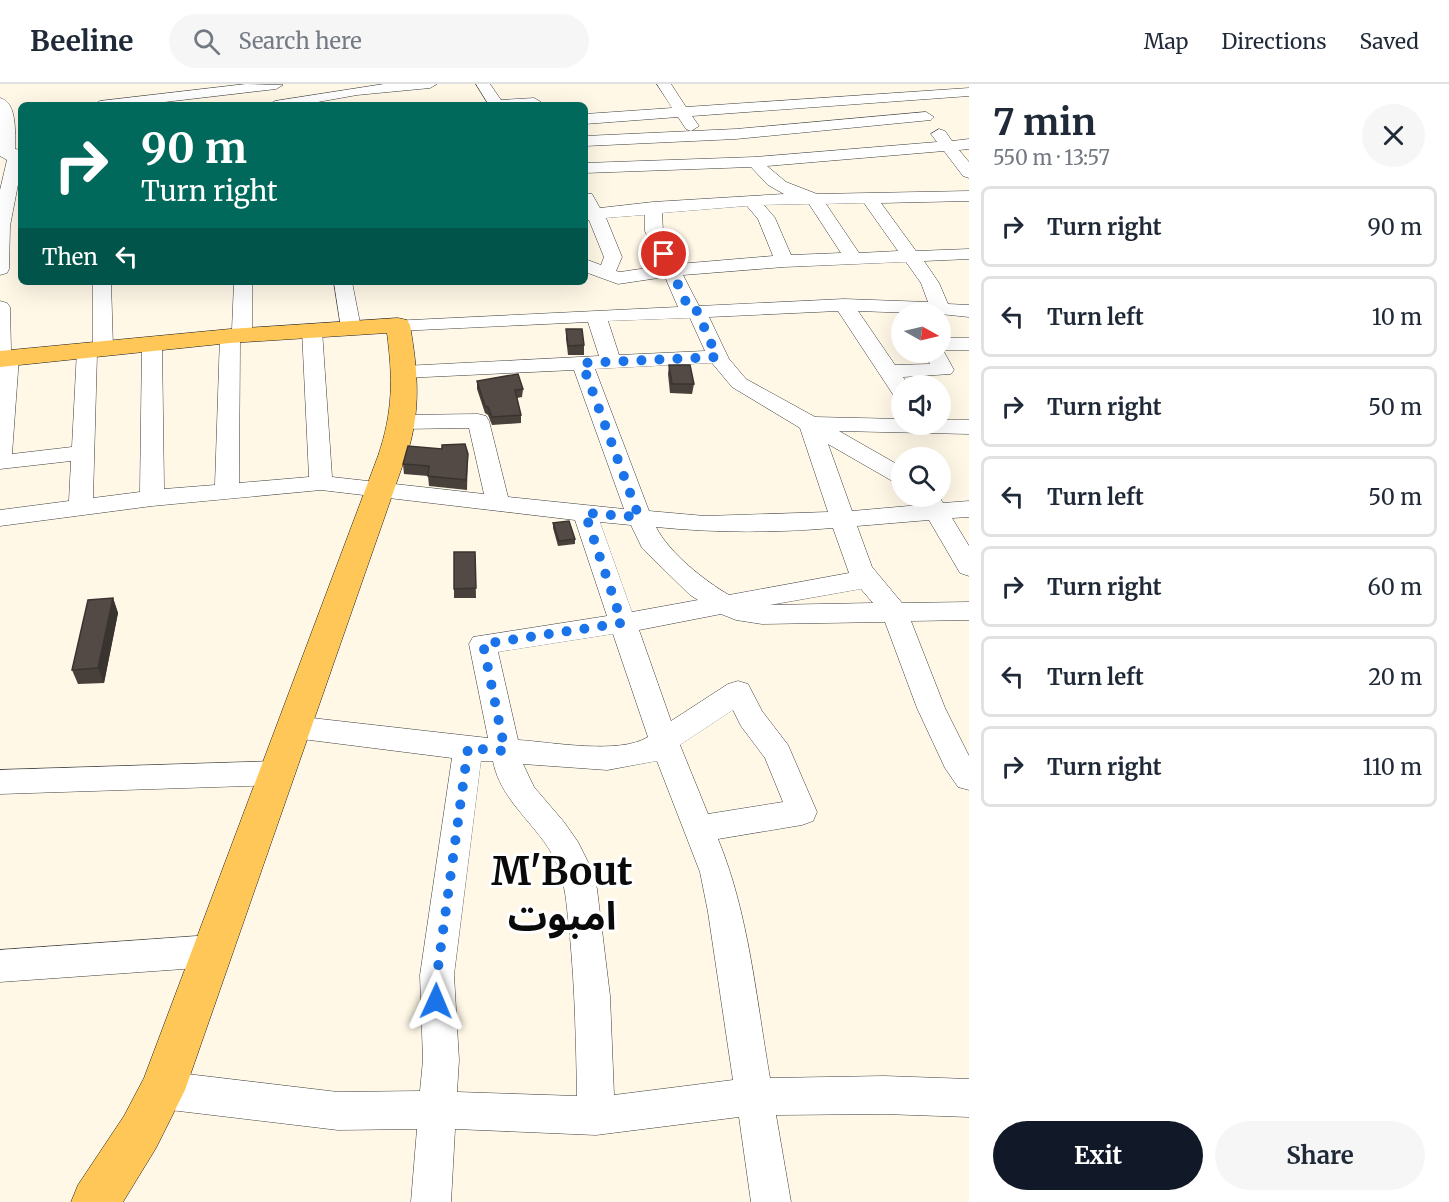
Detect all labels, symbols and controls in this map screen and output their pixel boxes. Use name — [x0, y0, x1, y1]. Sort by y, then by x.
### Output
search box — [169, 14, 589, 68]
text: Beeline — [30, 23, 133, 59]
icon: search — [190, 25, 223, 58]
text: Search here — [238, 27, 362, 55]
text: Map — [1144, 28, 1188, 55]
text: Directions — [1221, 28, 1326, 55]
text: Saved — [1359, 28, 1419, 55]
text: 7 min — [993, 100, 1096, 145]
button: close — [1362, 104, 1425, 167]
text: 90 m — [141, 122, 247, 174]
icon: right — [42, 126, 120, 204]
text: 550 m · 13:57 — [993, 145, 1110, 170]
text: Turn right — [141, 174, 278, 208]
icon: right — [996, 210, 1029, 243]
text: Turn right — [1047, 213, 1161, 241]
text: 90 m — [1367, 213, 1422, 241]
pin — [638, 228, 689, 279]
icon: arrive — [647, 237, 680, 270]
icon: left — [110, 240, 143, 273]
text: Then — [42, 243, 98, 271]
icon: left — [996, 300, 1029, 333]
north arrow — [891, 303, 951, 363]
map controls — [891, 303, 951, 507]
text: Turn left — [1047, 303, 1144, 331]
text: 10 m — [1372, 303, 1422, 331]
button: sound — [891, 375, 951, 435]
icon: right — [996, 390, 1029, 423]
text: Turn right — [1047, 393, 1161, 421]
text: 50 m — [1368, 393, 1422, 421]
button: search — [891, 447, 951, 507]
icon: left — [996, 480, 1029, 513]
text: Turn left — [1047, 483, 1144, 511]
text: 50 m — [1368, 483, 1422, 511]
icon: right — [996, 570, 1029, 603]
text: Turn right — [1047, 573, 1161, 601]
text: 60 m — [1368, 573, 1422, 601]
icon: left — [996, 660, 1029, 693]
text: Turn left — [1047, 663, 1144, 691]
text: 20 m — [1368, 663, 1422, 691]
icon: right — [996, 750, 1029, 783]
text: Turn right — [1047, 753, 1161, 781]
text: 110 m — [1363, 753, 1422, 781]
district label: M'Bout امبوت — [491, 847, 633, 941]
position arrow — [404, 969, 468, 1033]
button: Exit — [993, 1121, 1203, 1190]
button: Share — [1215, 1121, 1425, 1190]

